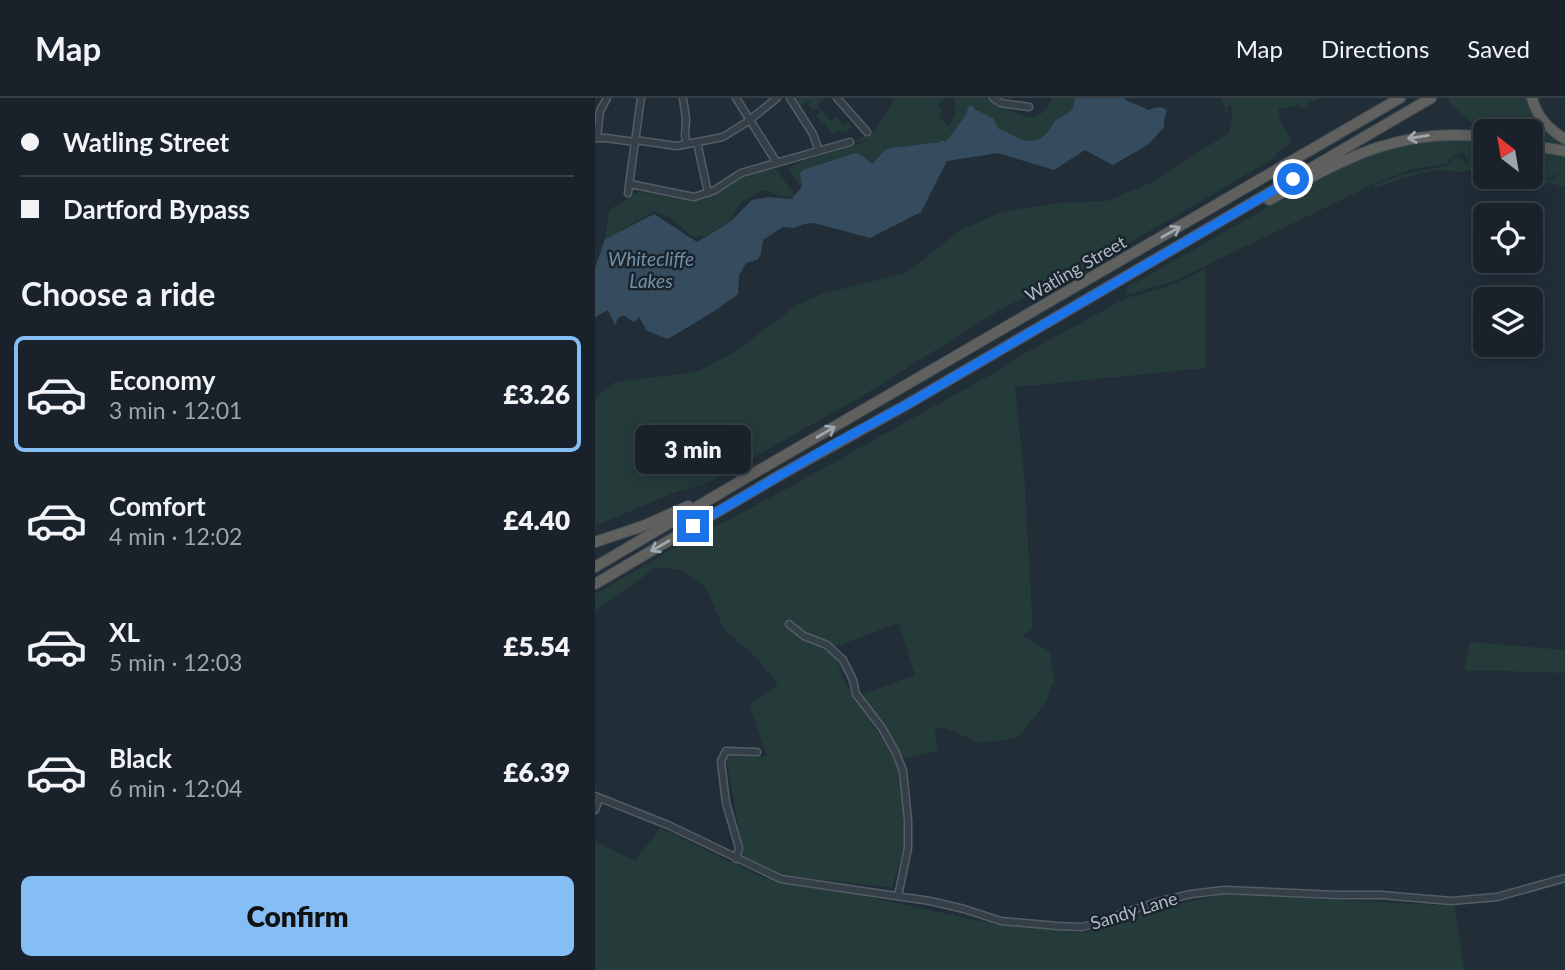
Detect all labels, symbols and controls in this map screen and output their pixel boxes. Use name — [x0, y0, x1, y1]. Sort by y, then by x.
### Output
text: Map — [35, 28, 101, 68]
text: Map — [1236, 34, 1283, 63]
text: Directions — [1321, 34, 1429, 63]
text: Saved — [1467, 34, 1530, 63]
north arrow — [1473, 119, 1543, 189]
map controls — [1473, 119, 1543, 357]
text: Watling Street — [63, 126, 229, 158]
one-way arrow — [1407, 131, 1430, 144]
route start — [1277, 163, 1309, 195]
text: Dartford Bypass — [63, 193, 250, 225]
button: locate — [1473, 203, 1543, 273]
one-way arrow — [1160, 224, 1180, 238]
street label: Watling Street — [1021, 230, 1130, 306]
water label: Whitecliffe Lakes — [608, 247, 694, 292]
text: Choose a ride — [21, 274, 215, 313]
button: layers — [1473, 287, 1543, 357]
icon: car — [25, 363, 88, 426]
text: Economy — [109, 364, 215, 396]
text: £3.26 — [503, 378, 570, 410]
text: 3 min · 12:01 — [109, 396, 242, 424]
callout: 3 min — [635, 424, 751, 474]
one-way arrow — [815, 424, 835, 438]
text: 3 min — [664, 435, 722, 463]
icon: car — [25, 489, 88, 552]
text: Comfort — [109, 490, 206, 522]
text: £4.40 — [503, 504, 570, 536]
route end — [677, 510, 709, 542]
text: 4 min · 12:02 — [109, 522, 242, 550]
one-way arrow — [650, 539, 670, 553]
icon: car — [25, 615, 88, 678]
text: XL — [109, 616, 140, 648]
text: £5.54 — [503, 630, 570, 662]
text: 5 min · 12:03 — [109, 648, 242, 676]
icon: car — [25, 741, 88, 804]
text: Black — [109, 742, 172, 774]
text: £6.39 — [503, 756, 570, 788]
text: 6 min · 12:04 — [109, 774, 242, 802]
button: Confirm — [21, 876, 574, 956]
street label: Sandy Lane — [1088, 886, 1180, 934]

